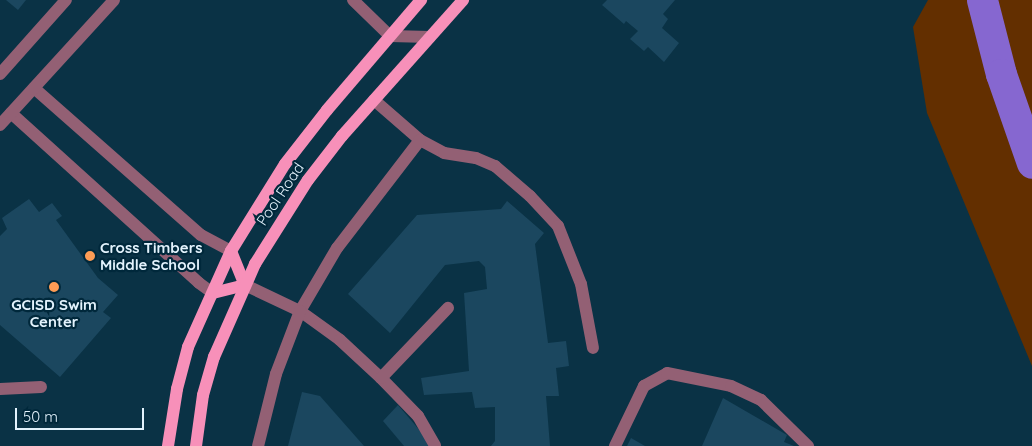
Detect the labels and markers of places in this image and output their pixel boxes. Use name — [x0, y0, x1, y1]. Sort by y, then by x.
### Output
place label: Cross Timbers Middle School — [100, 238, 202, 273]
marker: Cross Timbers Middle School — [84, 250, 96, 262]
marker: GCISD Swim Center — [48, 281, 60, 293]
place label: GCISD Swim Center — [11, 295, 97, 330]

